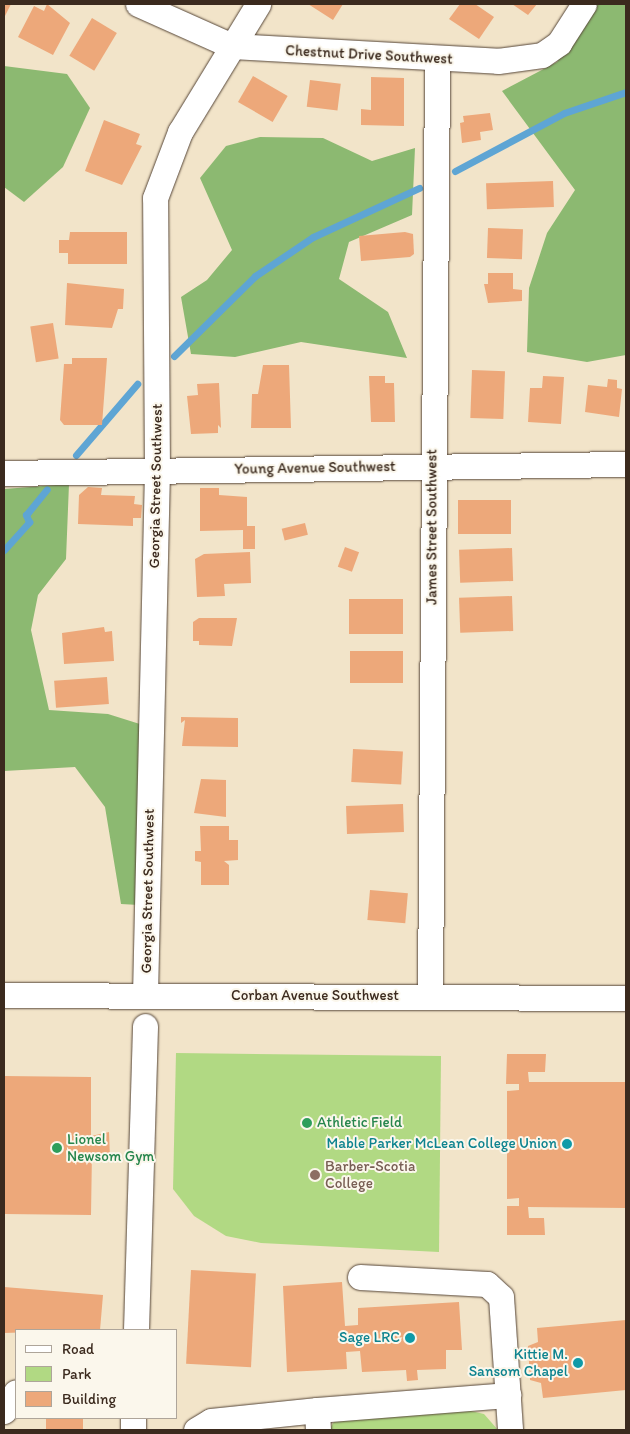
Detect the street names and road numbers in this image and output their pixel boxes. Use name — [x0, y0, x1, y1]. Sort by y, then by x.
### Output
street label: Chestnut Drive Southwest — [285, 42, 453, 68]
street label: Georgia Street Southwest — [146, 404, 166, 568]
street label: James Street Southwest — [423, 450, 441, 604]
street label: Young Avenue Southwest — [235, 458, 395, 478]
street label: Georgia Street Southwest — [138, 809, 158, 973]
street label: Corban Avenue Southwest — [231, 987, 399, 1005]

